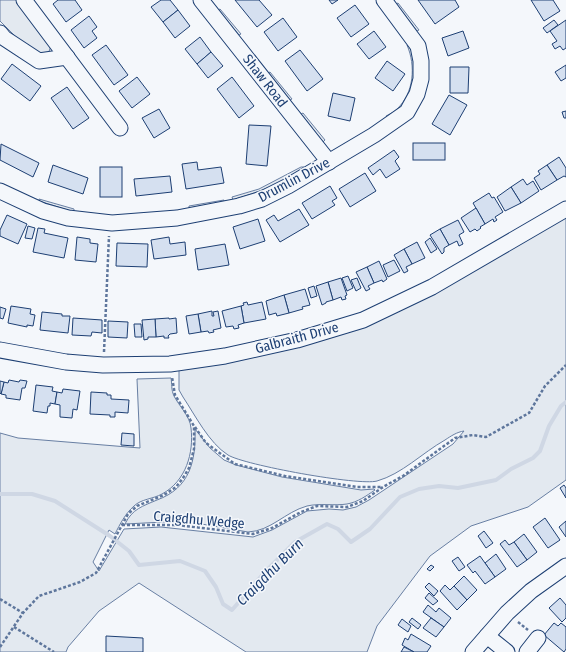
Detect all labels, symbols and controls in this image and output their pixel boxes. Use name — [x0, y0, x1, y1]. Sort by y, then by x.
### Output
street label: Shaw Road — [239, 51, 291, 111]
street label: Drumlin Drive — [255, 154, 333, 206]
street label: Galbraith Drive — [253, 319, 341, 357]
street label: Craigdhu Wedge — [153, 508, 245, 532]
water label: Craigdhu Burn — [233, 535, 307, 609]

